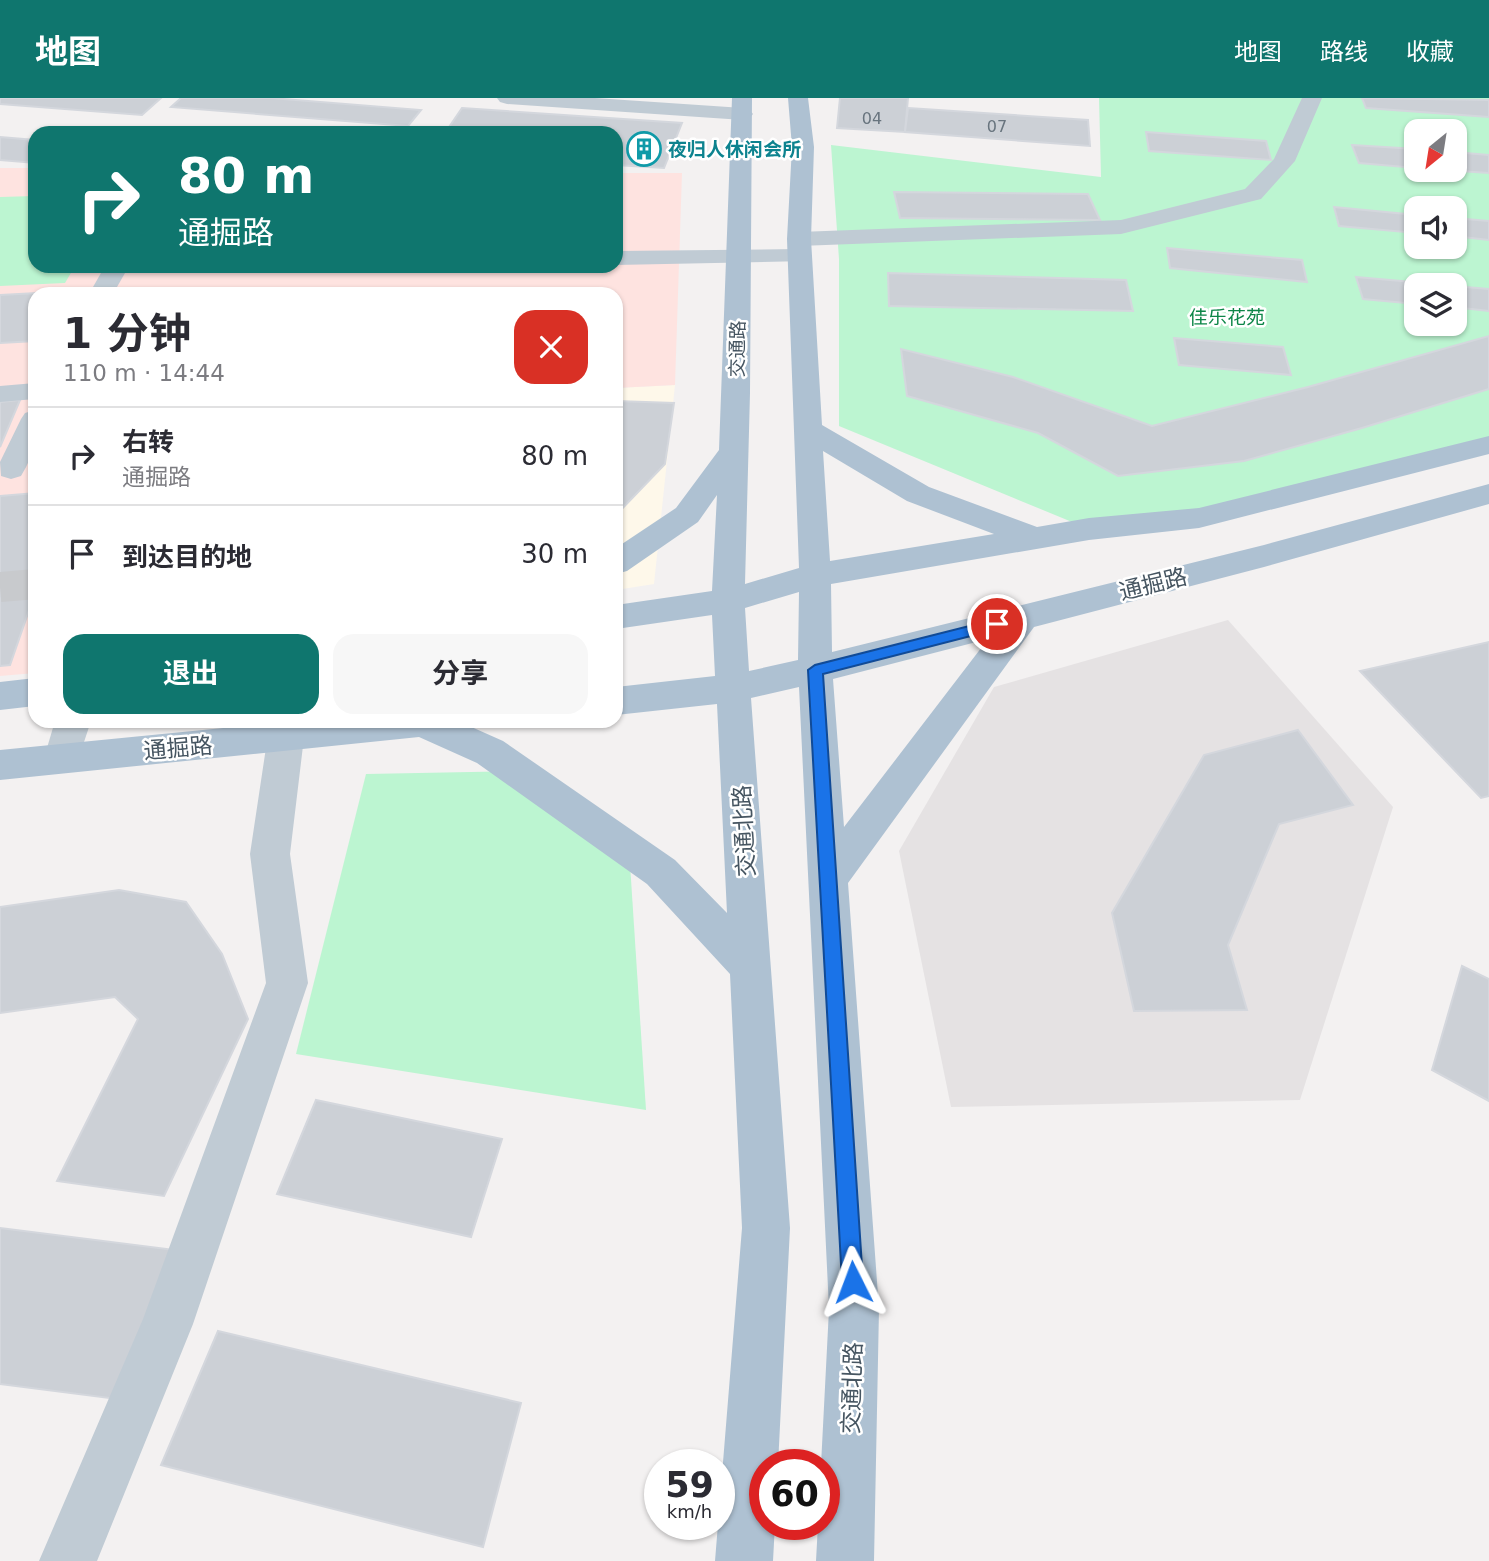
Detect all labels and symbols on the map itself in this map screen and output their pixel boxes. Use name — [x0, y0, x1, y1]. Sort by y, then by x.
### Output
house number: 04 — [862, 109, 882, 128]
house number: 07 — [987, 117, 1007, 136]
north arrow — [1404, 119, 1466, 182]
building icon: 夜归人休闲会所 — [625, 130, 663, 168]
place label: 夜归人休闲会所 — [668, 138, 801, 160]
park label: 佳乐花苑 — [1189, 306, 1265, 328]
street label: 交通路 — [726, 320, 748, 378]
street label: 通掘路 — [1116, 563, 1190, 605]
pin — [967, 594, 1027, 654]
street label: 通掘路 — [142, 732, 214, 764]
street label: 交通北路 — [729, 784, 759, 878]
position arrow — [816, 1245, 890, 1319]
street label: 交通北路 — [837, 1342, 867, 1434]
speed limit sign: 60 — [749, 1449, 840, 1540]

